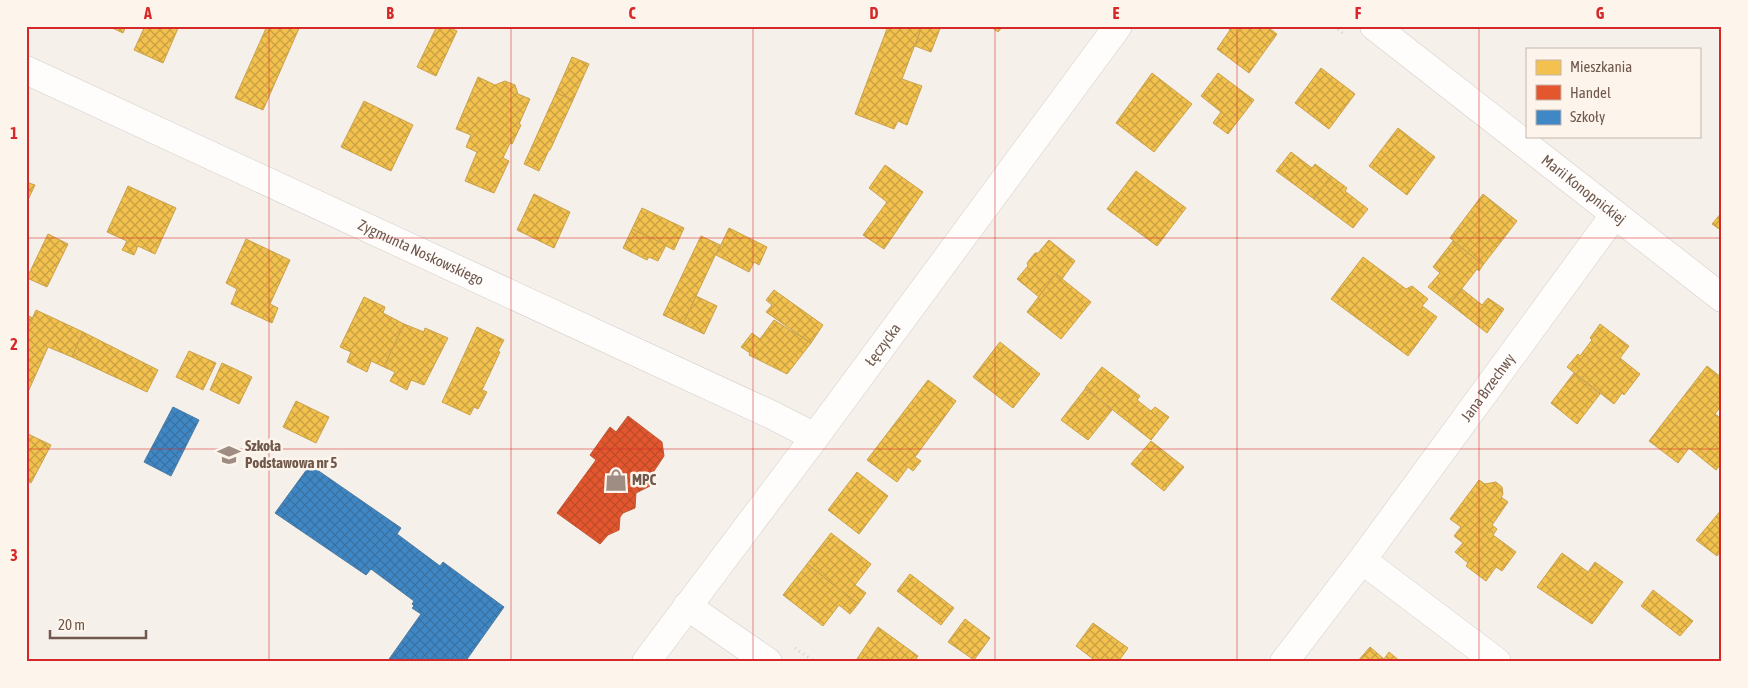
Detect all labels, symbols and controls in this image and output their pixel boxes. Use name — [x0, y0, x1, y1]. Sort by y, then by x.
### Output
text: A — [143, 4, 152, 22]
text: B — [386, 4, 394, 22]
text: C — [628, 4, 636, 22]
text: D — [870, 4, 879, 22]
text: E — [1113, 4, 1120, 22]
text: F — [1355, 4, 1362, 22]
text: G — [1596, 4, 1605, 22]
legend — [1526, 48, 1700, 138]
text: Mieszkania — [1570, 58, 1632, 75]
text: Handel — [1570, 84, 1611, 101]
text: Szkoły — [1570, 108, 1605, 125]
text: 1 — [10, 124, 18, 142]
street label: Marii Konopnickiej — [1538, 151, 1629, 228]
street label: Zygmunta Noskowskiego — [356, 216, 487, 288]
street label: Łęczycka — [861, 320, 904, 369]
text: 2 — [10, 335, 18, 353]
street label: Jana Brzechwy — [1457, 350, 1518, 424]
place label: Szkoła Podstawowa nr 5 — [245, 437, 337, 471]
school or university icon: Szkoła Podstawowa nr 5 — [216, 442, 242, 468]
shop icon: MPC — [603, 467, 629, 493]
place label: MPC — [632, 471, 656, 488]
text: 3 — [10, 546, 18, 564]
scale bar — [50, 608, 146, 640]
text: 20 m — [58, 616, 85, 633]

